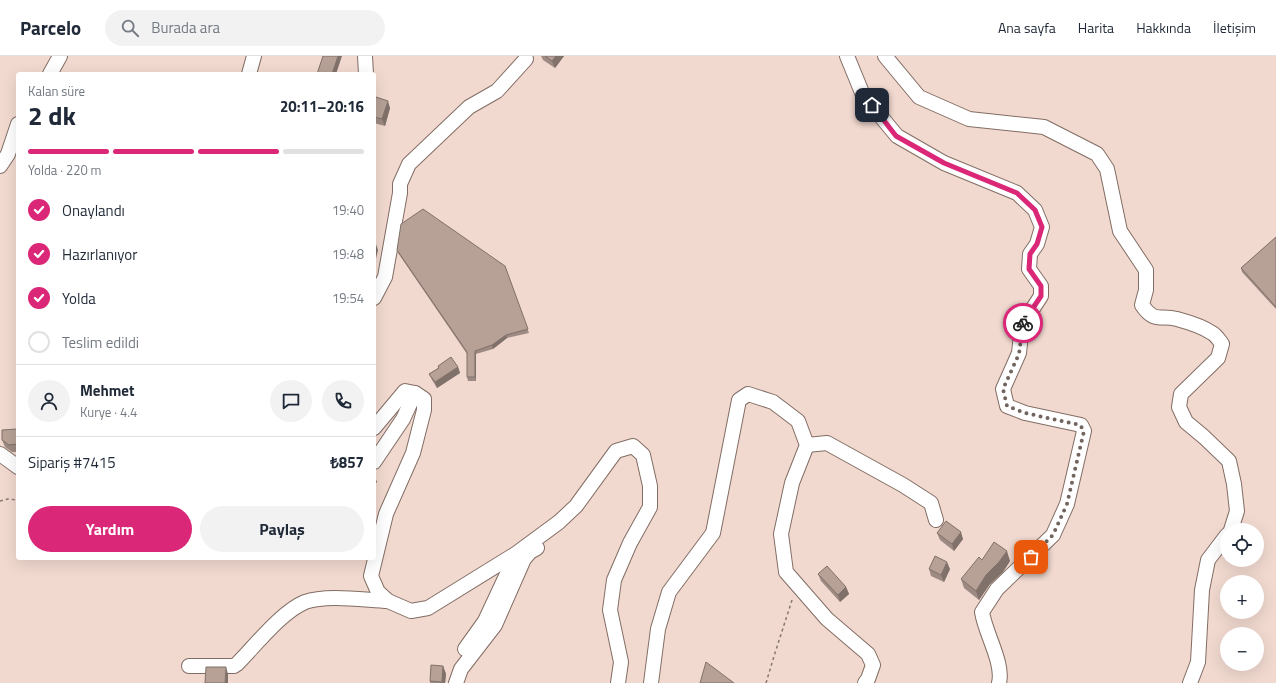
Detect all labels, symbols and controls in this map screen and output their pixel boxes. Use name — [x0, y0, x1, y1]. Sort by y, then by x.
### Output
search box — [105, 10, 385, 46]
text: Parcelo — [20, 13, 81, 42]
text: Burada ara — [151, 16, 220, 39]
icon: search — [119, 17, 141, 39]
text: Ana sayfa — [998, 17, 1056, 38]
text: Harita — [1078, 17, 1114, 38]
text: Hakkında — [1136, 17, 1191, 38]
text: İletişim — [1213, 17, 1256, 38]
text: Kalan süre — [28, 81, 85, 101]
pin — [855, 88, 889, 122]
icon: home — [861, 94, 883, 116]
text: 20:11–20:16 — [280, 95, 364, 118]
text: 2 dk — [28, 96, 76, 135]
text: Yolda · 220 m — [28, 160, 101, 180]
icon: check — [28, 199, 50, 221]
text: Onaylandı — [62, 199, 125, 222]
text: 19:40 — [332, 200, 364, 220]
icon: check — [28, 243, 50, 265]
text: Hazırlanıyor — [62, 243, 137, 266]
text: 19:48 — [332, 244, 364, 264]
icon: check — [28, 287, 50, 309]
text: Yolda — [62, 287, 96, 310]
text: 19:54 — [332, 288, 364, 308]
courier — [1003, 303, 1043, 343]
icon: bike — [1012, 312, 1034, 334]
text: Teslim edildi — [62, 331, 139, 354]
text: Mehmet — [80, 379, 134, 402]
button: person — [28, 380, 70, 422]
button: chat — [270, 380, 312, 422]
button: phone — [322, 380, 364, 422]
text: Kurye · 4.4 — [80, 402, 137, 422]
text: Sipariş #7415 — [28, 451, 116, 474]
text: ₺857 — [330, 451, 364, 474]
button: Yardım — [28, 506, 192, 552]
button: Paylaş — [200, 506, 364, 552]
map controls — [1220, 523, 1264, 671]
button: locate — [1220, 523, 1264, 567]
pin — [1014, 540, 1048, 574]
icon: bag — [1020, 546, 1042, 568]
button: + — [1220, 575, 1264, 619]
button: − — [1220, 627, 1264, 671]

